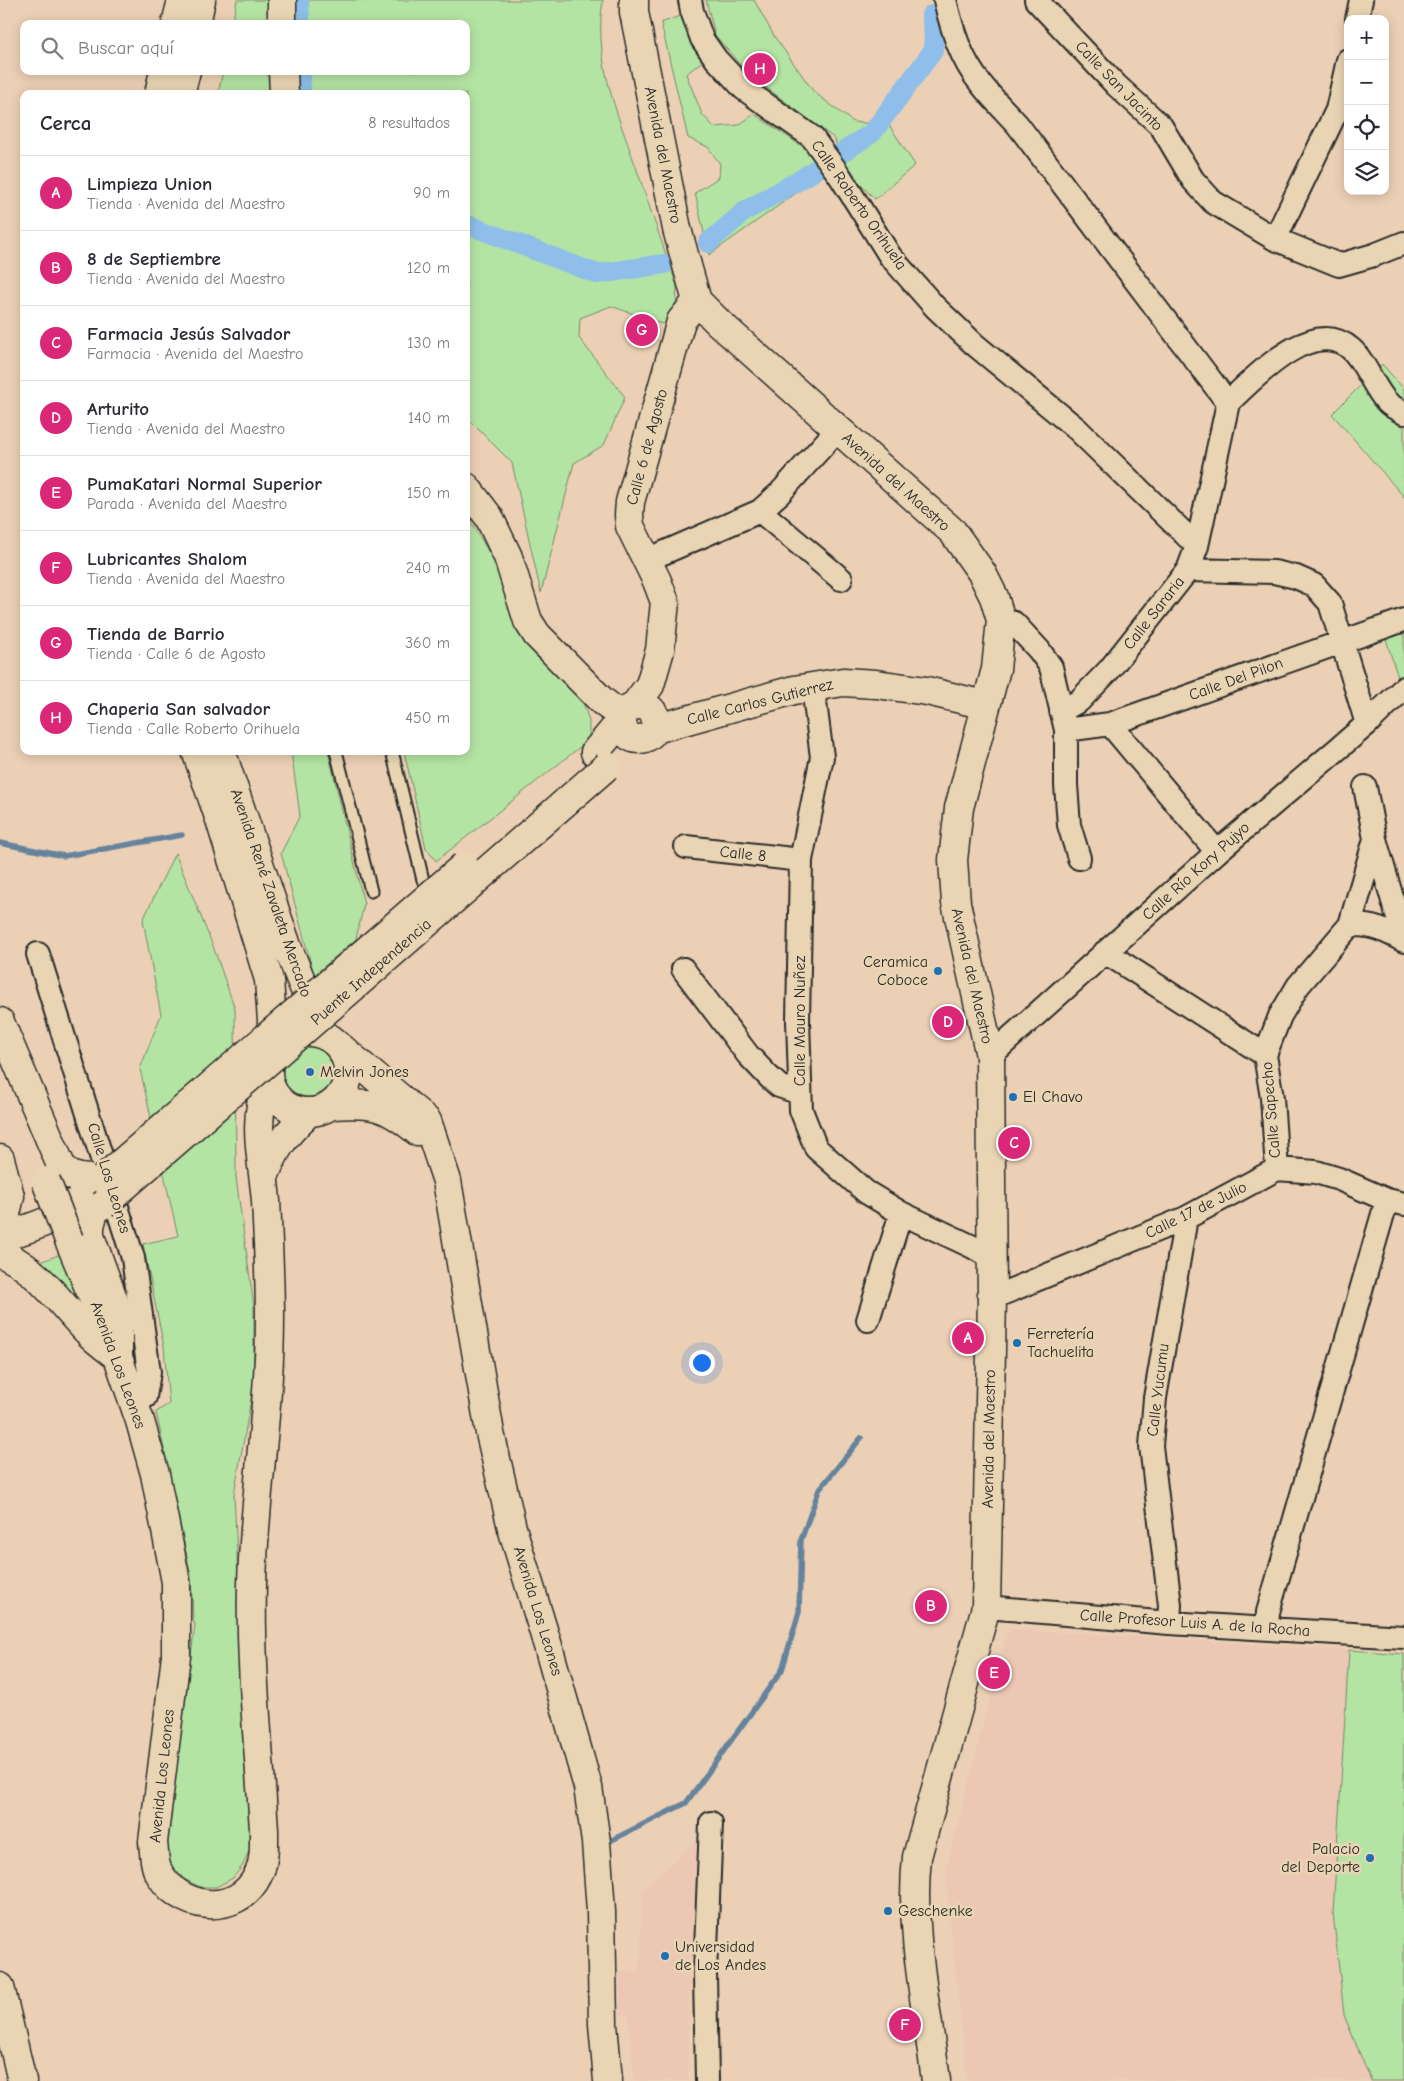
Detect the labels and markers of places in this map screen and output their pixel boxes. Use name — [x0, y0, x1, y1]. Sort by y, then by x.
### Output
pin: H — [744, 50, 776, 88]
pin: G — [626, 311, 658, 349]
place label: Ceramica Coboce — [863, 953, 928, 989]
marker: Ceramica Coboce — [932, 965, 944, 977]
pin: D — [932, 1003, 964, 1041]
place label: Melvin Jones — [320, 1063, 409, 1081]
marker: Melvin Jones — [304, 1066, 316, 1078]
place label: El Chavo — [1023, 1088, 1083, 1106]
marker: El Chavo — [1007, 1091, 1019, 1103]
pin: C — [998, 1124, 1030, 1162]
pin: A — [952, 1319, 984, 1357]
place label: Ferretería Tachuelita — [1027, 1325, 1094, 1361]
marker: Ferretería Tachuelita — [1011, 1337, 1023, 1349]
pin: B — [915, 1587, 947, 1625]
pin: E — [978, 1654, 1010, 1692]
place label: Palacio del Deporte — [1281, 1840, 1360, 1876]
marker: Palacio del Deporte — [1364, 1852, 1376, 1864]
place label: Geschenke — [898, 1902, 973, 1920]
marker: Geschenke — [882, 1905, 894, 1917]
place label: Universidad de Los Andes — [675, 1938, 767, 1974]
marker: Universidad de Los Andes — [659, 1950, 671, 1962]
pin: F — [889, 2006, 921, 2044]

